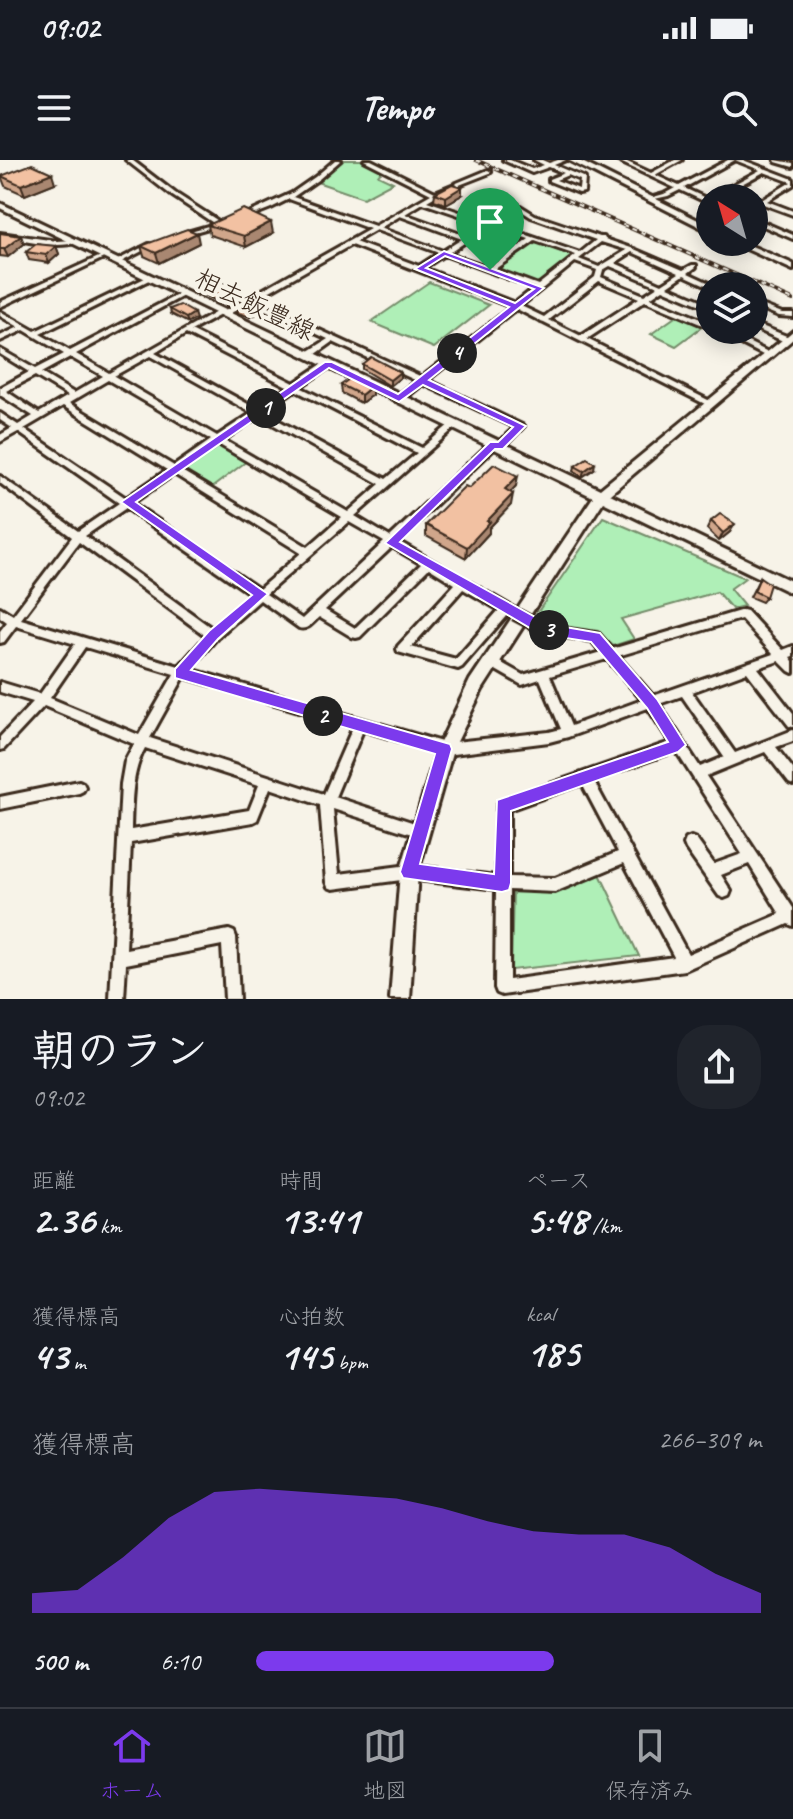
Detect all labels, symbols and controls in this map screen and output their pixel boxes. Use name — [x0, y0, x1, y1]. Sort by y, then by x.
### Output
text: 09:02 — [40, 9, 100, 47]
text: Tempo — [360, 85, 433, 131]
icon: menu — [32, 86, 76, 130]
icon: search — [717, 86, 761, 130]
north arrow — [696, 184, 768, 256]
map controls — [696, 184, 768, 344]
pin — [456, 188, 524, 270]
icon: arrive — [468, 200, 512, 244]
street label: 相去飯豊線 — [189, 261, 320, 348]
button: layers — [696, 272, 768, 344]
pin: 4 — [437, 333, 477, 373]
text: 4 — [452, 339, 462, 367]
pin: 1 — [246, 388, 286, 428]
text: 1 — [261, 394, 271, 422]
pin: 3 — [529, 610, 569, 650]
text: 3 — [544, 616, 554, 644]
pin: 2 — [303, 696, 343, 736]
text: 2 — [318, 702, 328, 730]
text: 朝のラン — [32, 1023, 208, 1078]
button: share — [677, 1025, 761, 1109]
text: 09:02 — [32, 1081, 84, 1114]
text: 距離 — [32, 1167, 76, 1195]
text: 時間 — [279, 1167, 323, 1195]
text: ペース — [526, 1167, 591, 1195]
text: 2.36 — [32, 1195, 95, 1245]
text: 13:41 — [279, 1195, 359, 1245]
text: 5:48 — [526, 1195, 587, 1245]
text: km — [95, 1212, 122, 1240]
text: /km — [587, 1212, 621, 1240]
text: kcal — [526, 1300, 555, 1328]
text: 獲得標高 — [32, 1303, 120, 1331]
text: 心拍数 — [279, 1303, 345, 1331]
text: 185 — [526, 1328, 579, 1378]
text: 43 — [32, 1331, 68, 1381]
text: 145 — [279, 1331, 332, 1381]
text: m — [68, 1348, 86, 1376]
text: bpm — [332, 1348, 368, 1376]
text: 266–309 m — [658, 1423, 761, 1456]
text: 獲得標高 — [32, 1428, 136, 1461]
text: 500 m — [32, 1645, 88, 1678]
text: 6:10 — [160, 1645, 200, 1678]
tab: ホーム — [99, 1724, 164, 1805]
tab: 地図 — [363, 1724, 407, 1805]
tab: 保存済み — [606, 1724, 694, 1805]

